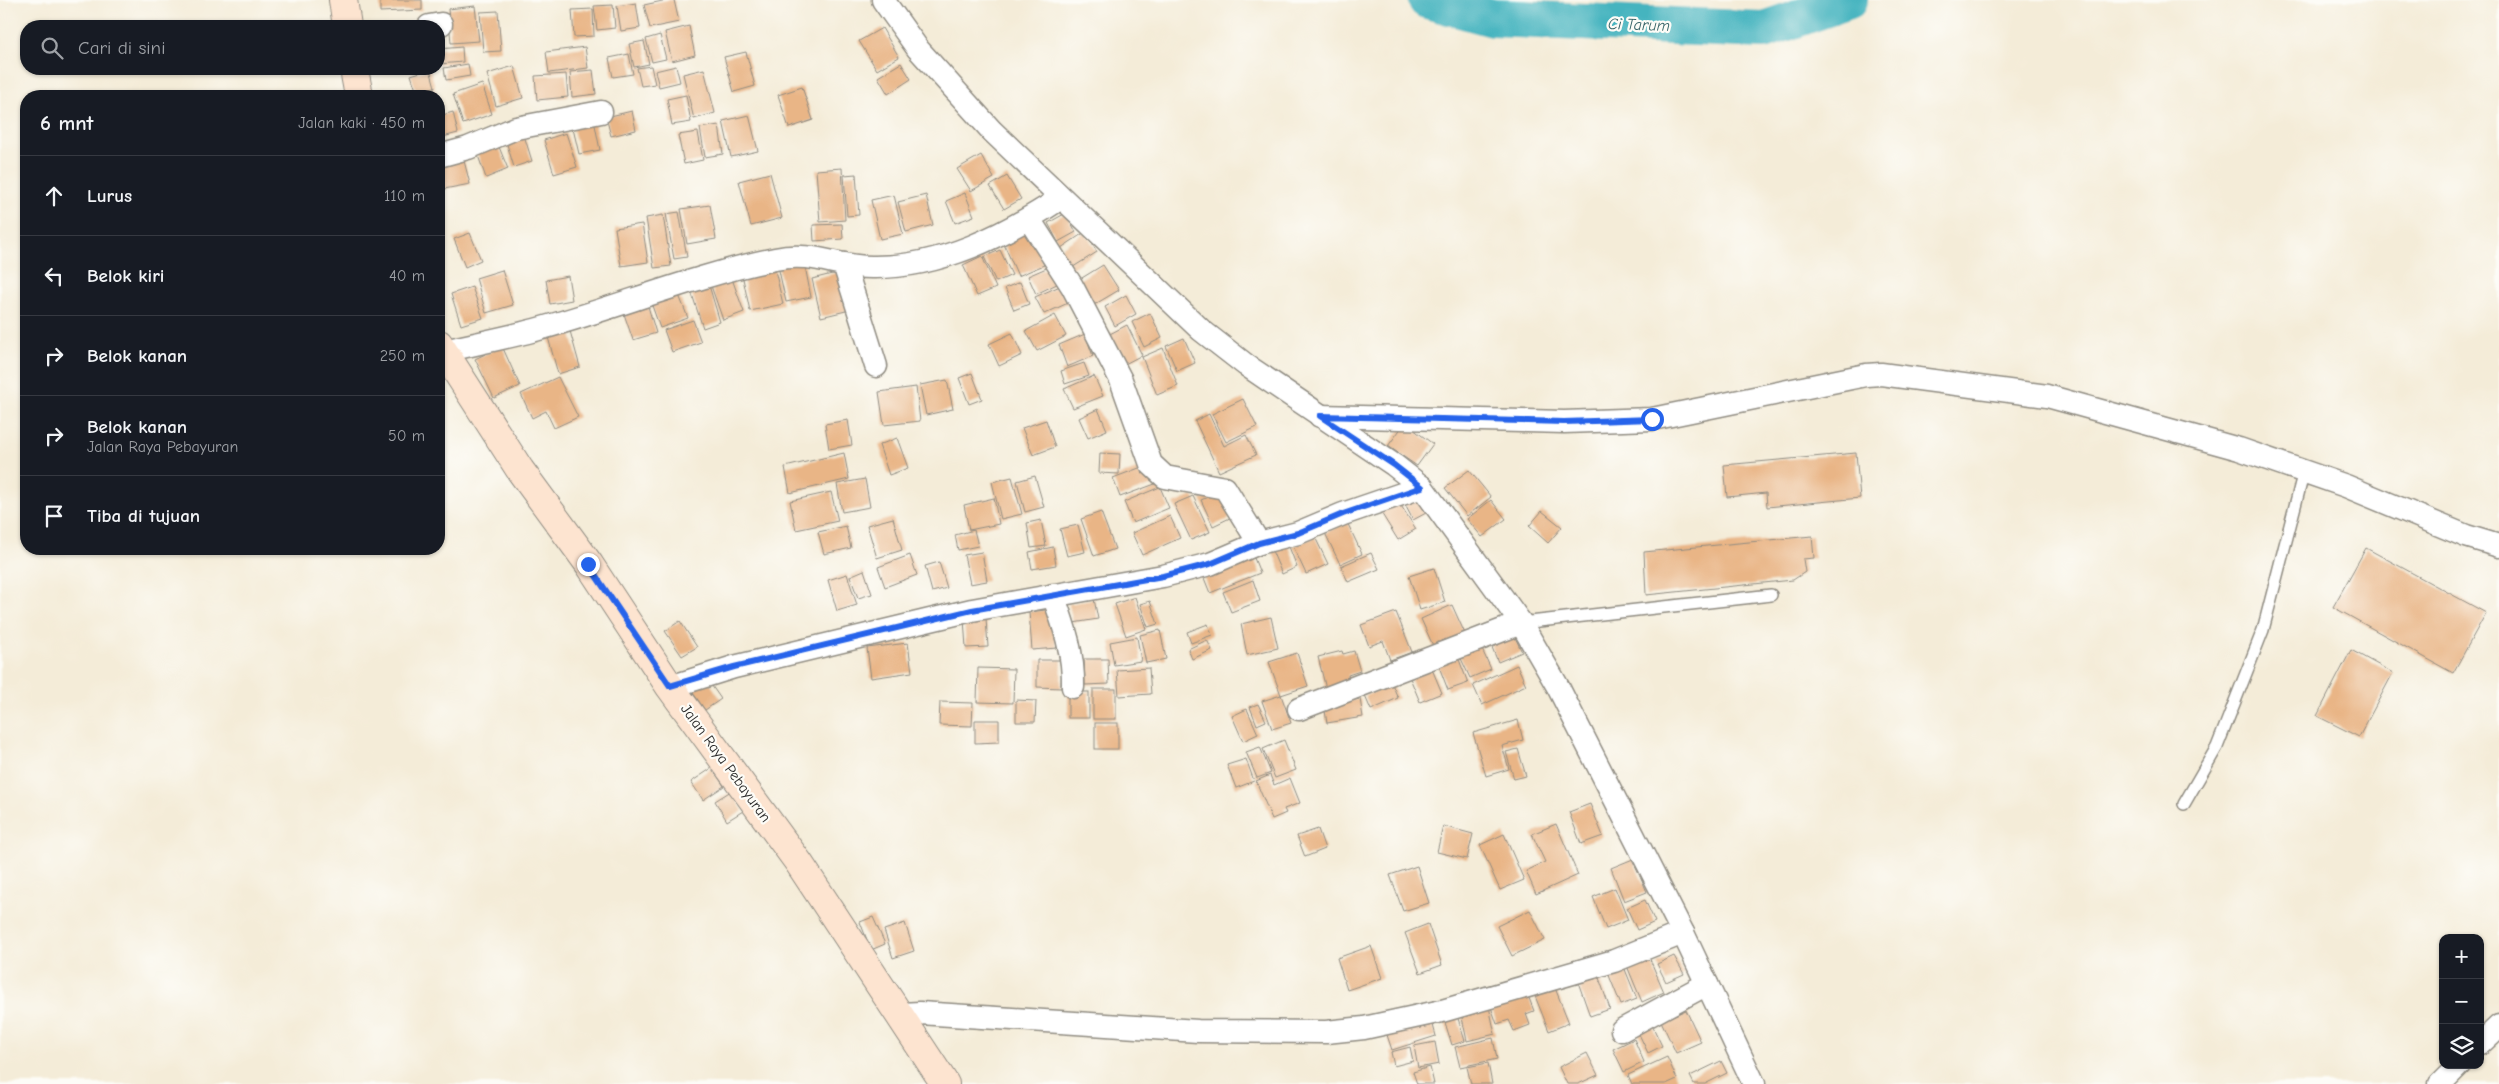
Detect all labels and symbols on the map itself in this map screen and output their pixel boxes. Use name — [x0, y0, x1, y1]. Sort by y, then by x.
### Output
water label: Ci Tarum — [1608, 15, 1670, 35]
route start — [1641, 408, 1664, 431]
route end — [577, 553, 600, 576]
street label: Jalan Raya Pebayuran — [677, 700, 775, 826]

